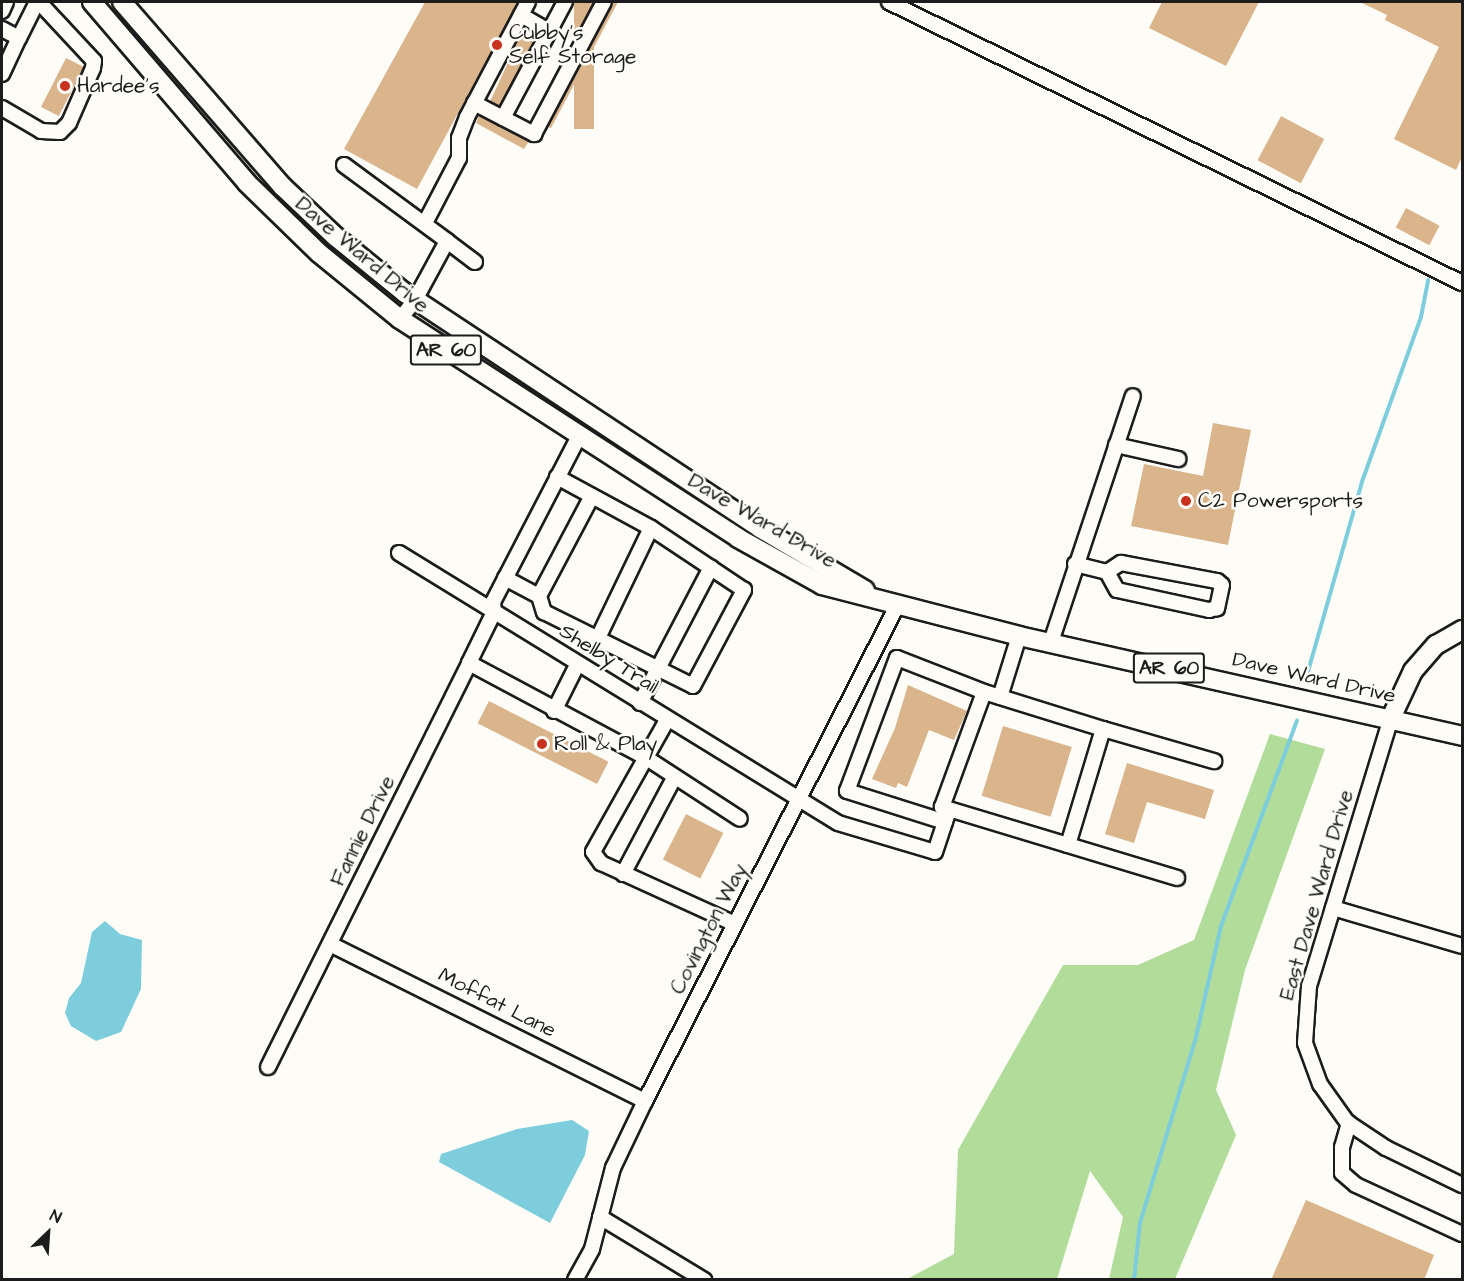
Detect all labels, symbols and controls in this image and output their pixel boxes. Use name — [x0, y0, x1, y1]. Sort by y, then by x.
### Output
place label: Cubby's Self Storage — [509, 20, 636, 70]
marker: Cubby's Self Storage — [490, 38, 504, 52]
place label: Hardee's — [77, 73, 159, 99]
marker: Hardee's — [58, 79, 72, 93]
street label: Dave Ward Drive — [290, 192, 434, 318]
road number: AR 60 — [408, 333, 484, 367]
street label: Dave Ward Drive — [683, 468, 841, 574]
place label: C2 Powersports — [1198, 488, 1363, 514]
marker: C2 Powersports — [1179, 494, 1193, 508]
street label: Shelby Trail — [555, 619, 663, 699]
street label: Dave Ward Drive — [1230, 647, 1398, 709]
road number: AR 60 — [1132, 651, 1206, 685]
place label: Roll & Play — [554, 731, 657, 757]
marker: Roll & Play — [535, 737, 549, 751]
street label: Fannie Drive — [325, 772, 401, 890]
street label: East Dave Ward Drive — [1275, 787, 1359, 1003]
street label: Covington Way — [665, 859, 753, 999]
street label: Moffat Lane — [434, 963, 560, 1043]
north arrow — [18, 1203, 78, 1263]
text: N — [46, 1205, 65, 1229]

